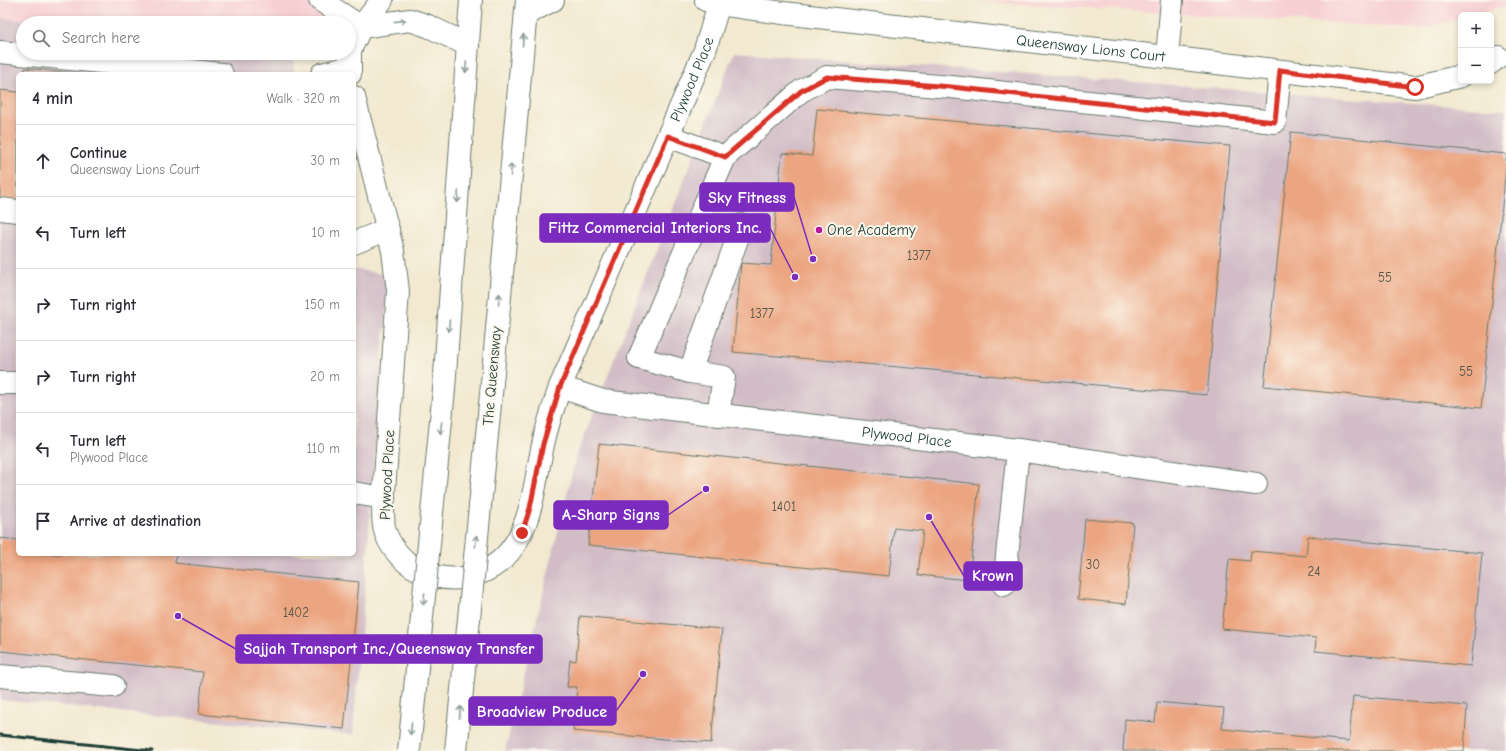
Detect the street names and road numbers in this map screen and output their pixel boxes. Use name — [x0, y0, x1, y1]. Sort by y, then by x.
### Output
street label: Queensway Lions Court — [1015, 31, 1167, 66]
street label: Plywood Place — [666, 34, 718, 124]
street label: The Queensway — [479, 325, 505, 426]
street label: Plywood Place — [861, 423, 953, 451]
street label: Plywood Place — [376, 429, 398, 520]

